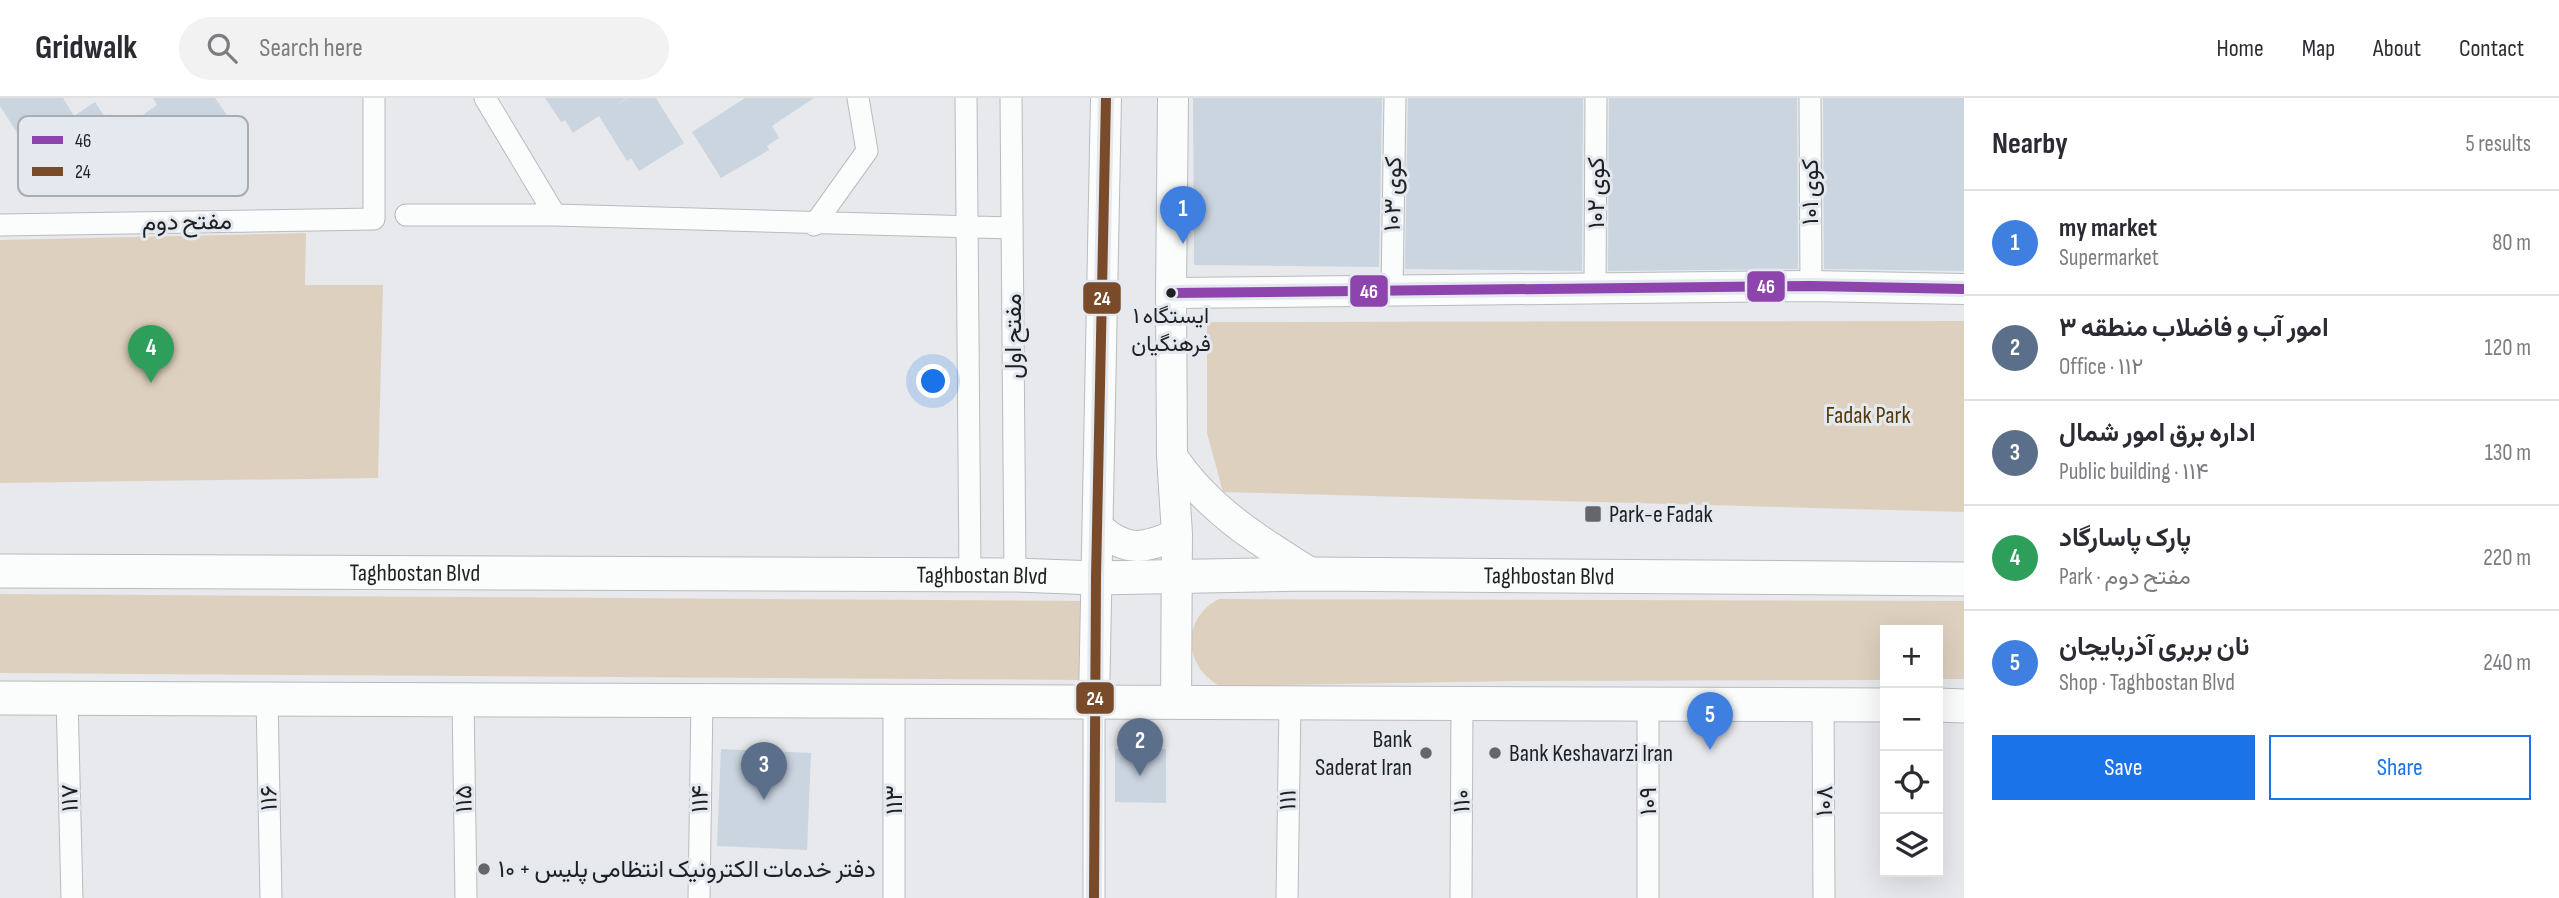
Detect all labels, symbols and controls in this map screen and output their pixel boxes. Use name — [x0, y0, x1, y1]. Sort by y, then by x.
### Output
search box — [179, 17, 669, 80]
text: Gridwalk — [35, 28, 137, 68]
icon: search — [203, 29, 241, 67]
text: Search here — [259, 33, 363, 64]
text: Home — [2216, 34, 2264, 63]
text: Map — [2302, 34, 2335, 63]
text: About — [2373, 34, 2421, 63]
text: Contact — [2459, 34, 2524, 63]
legend — [18, 116, 248, 196]
text: Nearby — [1992, 126, 2068, 162]
text: 46 — [75, 130, 91, 153]
text: 5 results — [2465, 130, 2531, 158]
street label: کوی ۱۰۳ — [1378, 156, 1408, 232]
street label: کوی ۱۰۲ — [1582, 157, 1611, 229]
street label: کوی ۱۰۱ — [1796, 159, 1825, 225]
text: 24 — [75, 161, 91, 184]
pin: 1 — [1160, 186, 1206, 244]
street label: مفتح دوم — [142, 207, 232, 239]
text: my market — [2059, 213, 2157, 244]
text: 1 — [2010, 229, 2020, 257]
text: 80 m — [2492, 229, 2531, 257]
text: Supermarket — [2059, 244, 2159, 272]
line badge: 46 — [1746, 270, 1786, 303]
line badge: 46 — [1349, 274, 1389, 308]
text: 46 — [1757, 276, 1775, 299]
line badge: 24 — [1082, 281, 1122, 315]
text: 46 — [1360, 281, 1378, 304]
marker: ایستگاه ۱ فرهنگیان — [1164, 286, 1178, 300]
text: 24 — [1093, 288, 1111, 311]
street label: مفتح اول — [999, 293, 1030, 379]
place label: ایستگاه ۱ فرهنگیان — [1131, 303, 1211, 358]
text: امور آب و فاضلاب منطقه ۳ — [2059, 313, 2329, 344]
pin: 4 — [128, 325, 174, 383]
text: 2 — [2010, 334, 2020, 362]
text: 120 m — [2485, 334, 2531, 362]
text: Office · ۱۱۲ — [2059, 353, 2143, 381]
your location — [916, 364, 950, 398]
park label: Fadak Park — [1825, 401, 1911, 430]
text: اداره برق امور شمال — [2059, 418, 2256, 449]
text: 3 — [2010, 439, 2020, 467]
text: 130 m — [2485, 439, 2531, 467]
text: Public building · ۱۱۴ — [2059, 458, 2209, 486]
place label: Park-e Fadak — [1609, 500, 1713, 529]
marker: Park-e Fadak — [1583, 504, 1603, 524]
text: پارک پاسارگاد — [2059, 523, 2191, 554]
text: 4 — [2010, 544, 2020, 572]
text: 220 m — [2483, 544, 2531, 572]
street label: Taghbostan Blvd — [350, 558, 480, 587]
street label: Taghbostan Blvd — [917, 560, 1048, 591]
street label: Taghbostan Blvd — [1483, 561, 1614, 591]
text: Park · مفتح دوم — [2059, 563, 2191, 591]
map controls — [1880, 625, 1943, 877]
button: + — [1880, 625, 1943, 688]
text: نان بربری آذربایجان — [2059, 632, 2250, 663]
text: 5 — [2010, 649, 2020, 677]
text: 240 m — [2483, 649, 2531, 677]
text: Shop · Taghbostan Blvd — [2059, 669, 2235, 697]
line badge: 24 — [1075, 681, 1115, 715]
text: 24 — [1086, 688, 1104, 711]
button: − — [1880, 688, 1943, 751]
pin: 5 — [1687, 692, 1733, 750]
pin: 2 — [1117, 718, 1163, 776]
place label: Bank Saderat Iran — [1315, 725, 1412, 782]
button: Save — [1992, 735, 2255, 800]
button: Share — [2269, 735, 2531, 800]
place label: Bank Keshavarzi Iran — [1509, 739, 1673, 768]
pin: 3 — [741, 742, 787, 800]
marker: Bank Saderat Iran — [1418, 745, 1434, 761]
marker: Bank Keshavarzi Iran — [1487, 745, 1503, 761]
button: locate — [1880, 751, 1943, 814]
street label: ۱۱۷ — [55, 784, 85, 812]
street label: ۱۱۶ — [254, 785, 284, 811]
street label: ۱۱۵ — [449, 785, 479, 813]
street label: ۱۱۴ — [685, 785, 715, 813]
street label: ۱۱۳ — [880, 785, 909, 815]
street label: ۱۰۸ — [1810, 785, 1839, 817]
street label: ۱۰۹ — [1634, 787, 1663, 815]
street label: ۱۱۱ — [1273, 789, 1303, 811]
street label: ۱۱۰ — [1447, 789, 1477, 813]
button: layers — [1880, 814, 1943, 877]
place label: دفتر خدمات الکترونیک انتظامی پلیس + ۱۰ — [498, 855, 876, 885]
marker: دفتر خدمات الکترونیک انتظامی پلیس + ۱۰ — [476, 861, 492, 877]

